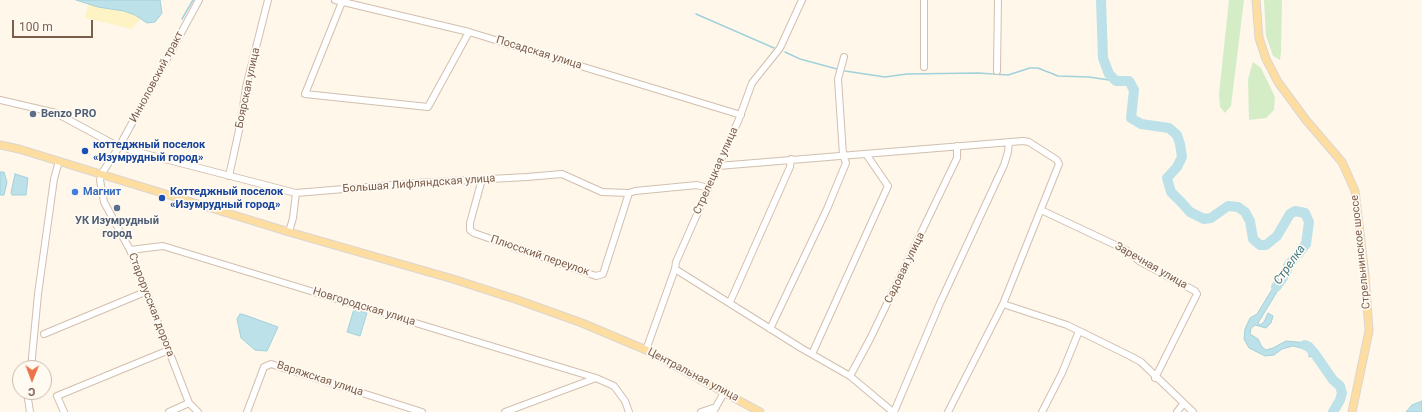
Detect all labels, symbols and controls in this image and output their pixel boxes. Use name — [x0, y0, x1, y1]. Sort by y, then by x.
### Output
scale bar — [14, 12, 95, 38]
text: 100 m — [19, 20, 53, 34]
street label: Инноловский тракт — [127, 29, 187, 125]
street label: Посадская улица — [494, 34, 584, 72]
street label: Боярская улица — [233, 46, 263, 130]
place label: Benzo PRO — [41, 107, 96, 121]
marker: Benzo PRO — [28, 109, 38, 119]
street label: Стрелецкая улица — [691, 125, 741, 217]
place label: коттеджный поселок «Изумрудный город» — [93, 138, 205, 164]
marker: коттеджный поселок «Изумрудный город» — [80, 146, 90, 156]
street label: Большая Лифляндская улица — [342, 172, 496, 196]
place label: Магнит — [83, 185, 121, 199]
place label: Коттеджный поселок «Изумрудный город» — [170, 185, 283, 211]
marker: Магнит — [70, 187, 80, 197]
marker: Коттеджный поселок «Изумрудный город» — [157, 193, 167, 203]
street label: Стрельнинское шоссе — [1348, 194, 1374, 310]
marker: УК Изумрудный город — [112, 203, 122, 213]
place label: УК Изумрудный город — [75, 214, 159, 240]
street label: Садовая улица — [882, 230, 928, 306]
street label: Плюсский переулок — [489, 233, 591, 279]
street label: Заречная улица — [1112, 240, 1190, 292]
water label: Стрелка — [1271, 242, 1309, 288]
street label: Старорусская дорога — [125, 251, 177, 359]
street label: Новгородская улица — [311, 285, 417, 329]
street label: Центральная улица — [645, 345, 741, 405]
street label: Варяжская улица — [275, 359, 365, 399]
north arrow — [12, 360, 52, 400]
text: С — [28, 385, 36, 398]

